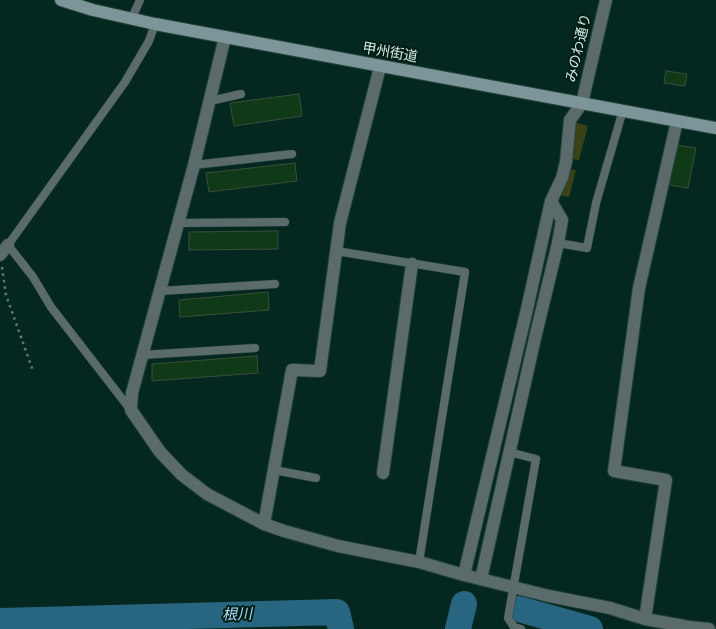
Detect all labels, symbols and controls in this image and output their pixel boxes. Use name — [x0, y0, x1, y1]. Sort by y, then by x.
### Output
street label: みのわ通り — [563, 12, 595, 84]
street label: 甲州街道 — [361, 40, 419, 66]
water label: 根川 — [222, 605, 252, 625]

